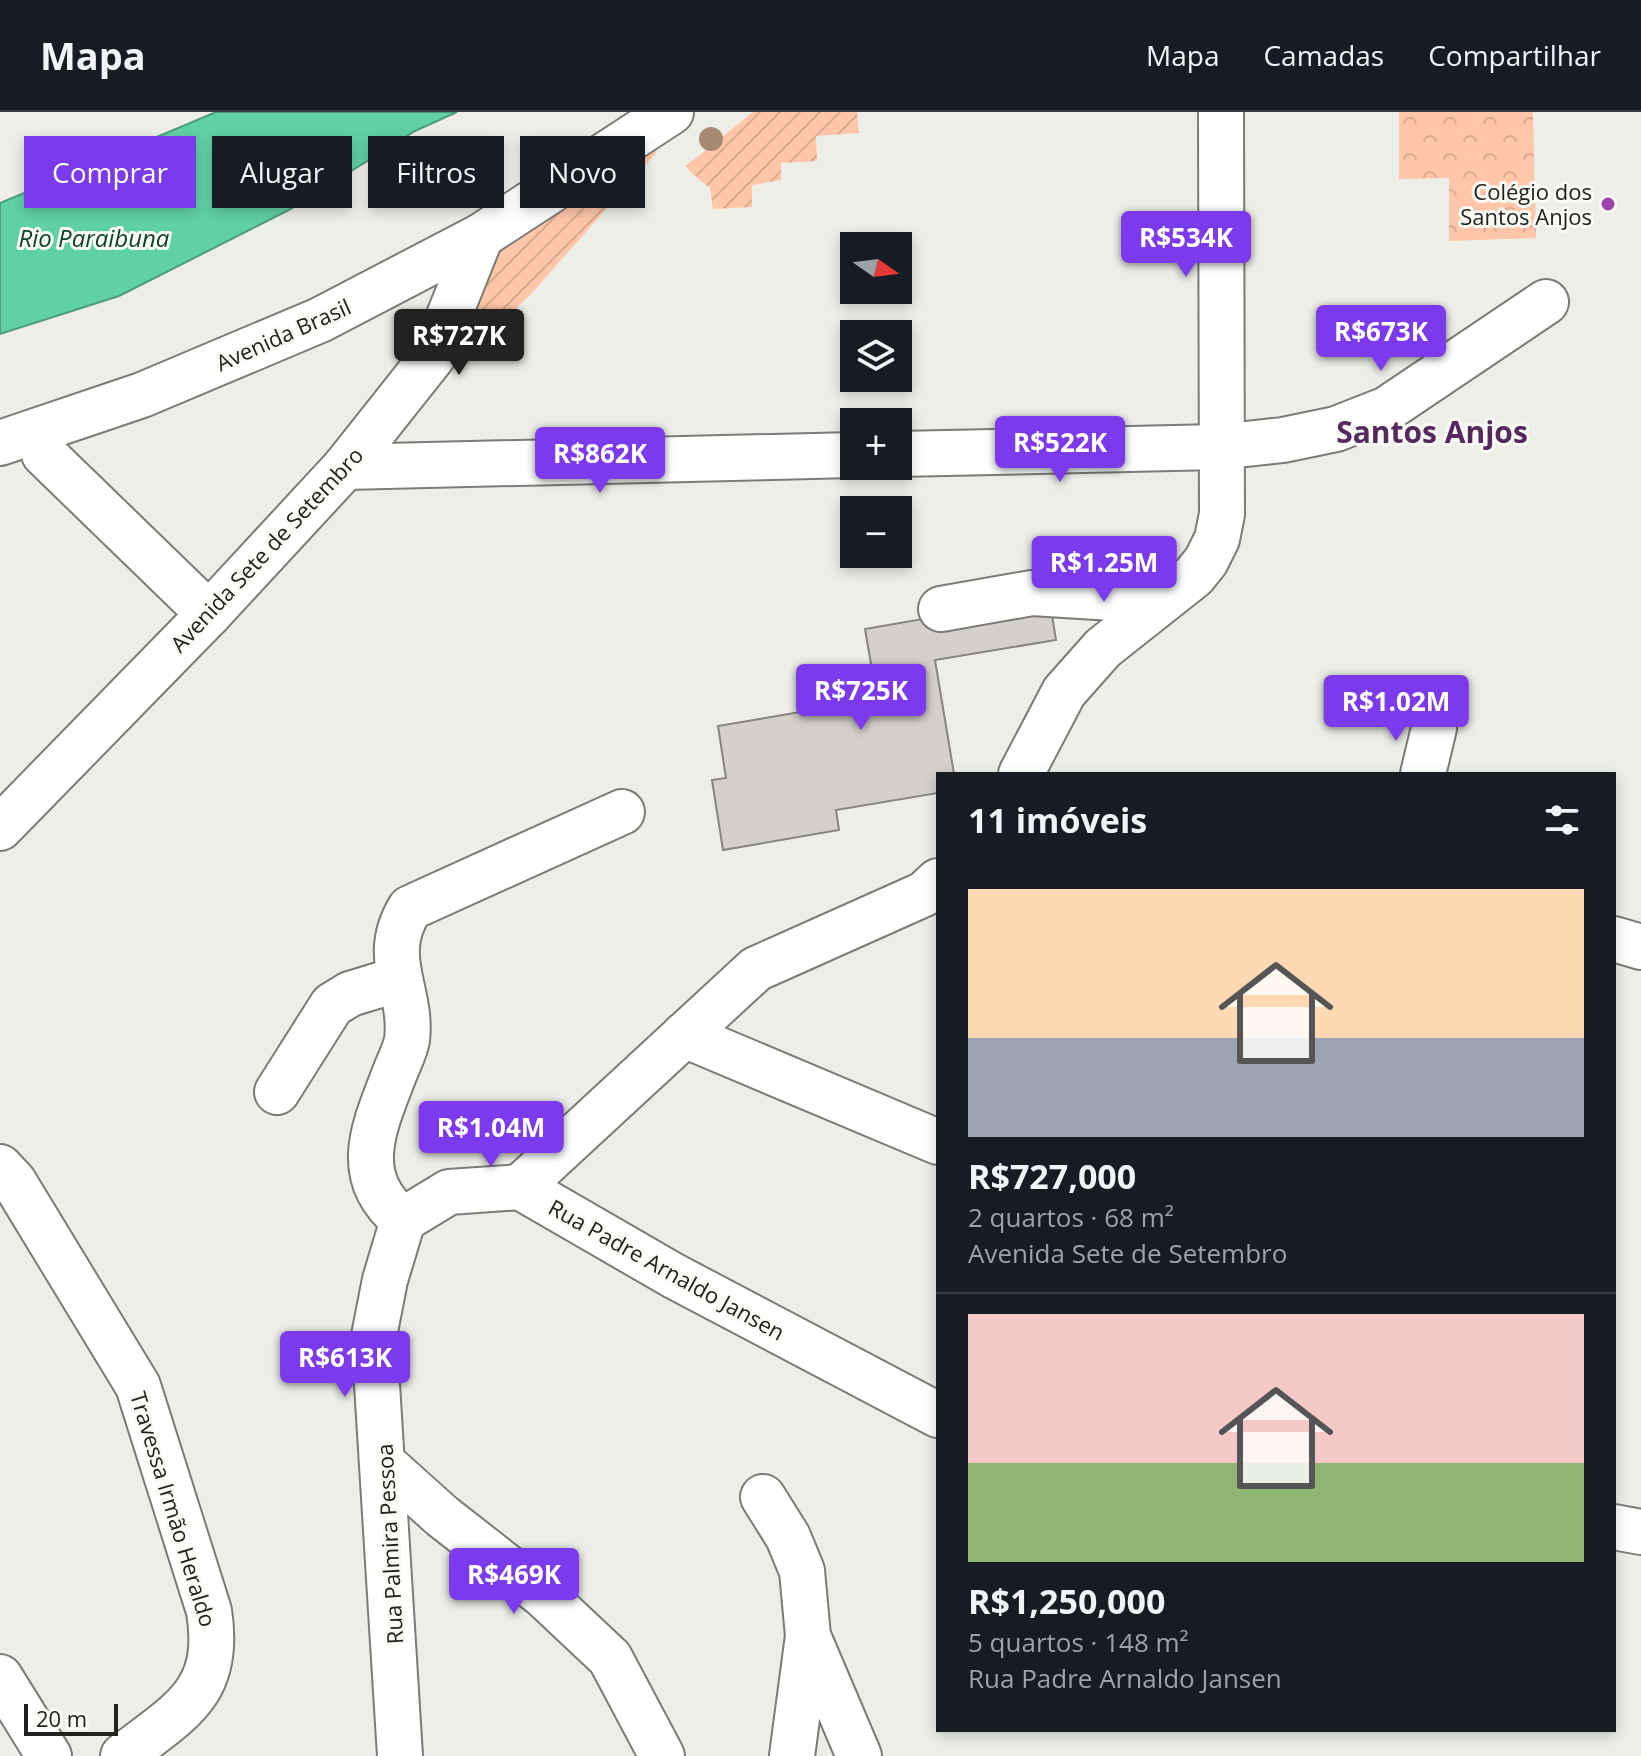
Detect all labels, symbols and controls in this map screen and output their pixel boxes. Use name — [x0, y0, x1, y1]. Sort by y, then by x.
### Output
text: Mapa — [40, 29, 146, 81]
text: Mapa — [1146, 36, 1219, 74]
text: Camadas — [1263, 36, 1384, 74]
text: Compartilhar — [1428, 36, 1601, 74]
chip: Comprar — [24, 136, 196, 208]
chip: Alugar — [212, 136, 352, 208]
chip: Filtros — [368, 136, 504, 208]
chip: Novo — [520, 136, 645, 208]
place label: Colégio dos Santos Anjos — [1460, 176, 1592, 231]
marker: Colégio dos Santos Anjos — [1599, 195, 1617, 213]
pin: R$534K — [1121, 211, 1251, 279]
text: R$534K — [1139, 219, 1233, 255]
water label: Rio Paraibuna — [19, 221, 170, 254]
north arrow — [840, 232, 912, 304]
map controls — [840, 232, 912, 568]
street label: Avenida Brasil — [211, 291, 355, 377]
pin: R$673K — [1316, 305, 1446, 373]
pin: R$727K — [394, 309, 524, 377]
text: R$673K — [1334, 313, 1428, 349]
text: R$727K — [412, 317, 506, 353]
button: layers — [840, 320, 912, 392]
button: + — [840, 408, 912, 480]
district label: Santos Anjos — [1336, 411, 1528, 452]
pin: R$522K — [995, 416, 1125, 484]
text: R$522K — [1013, 424, 1107, 460]
pin: R$862K — [535, 427, 665, 495]
text: R$862K — [553, 435, 647, 471]
street label: Avenida Sete de Setembro — [163, 440, 369, 658]
button: − — [840, 496, 912, 568]
pin: R$1.25M — [1030, 536, 1178, 604]
text: R$1.25M — [1050, 544, 1158, 580]
pin: R$725K — [796, 664, 926, 732]
text: R$725K — [814, 672, 908, 708]
pin: R$1.02M — [1322, 675, 1470, 743]
text: R$1.02M — [1342, 683, 1450, 719]
text: 11 imóveis — [968, 797, 1147, 843]
icon: filters — [1540, 798, 1584, 842]
icon: home — [1204, 941, 1348, 1085]
pin: R$1.04M — [417, 1101, 565, 1169]
text: R$1.04M — [437, 1109, 545, 1145]
text: R$727,000 — [968, 1153, 1136, 1199]
street label: Rua Padre Arnaldo Jansen — [544, 1192, 790, 1346]
text: 2 quartos · 68 m² — [968, 1199, 1174, 1235]
text: Avenida Sete de Setembro — [968, 1235, 1287, 1271]
pin: R$613K — [280, 1331, 410, 1399]
text: R$613K — [298, 1339, 392, 1375]
icon: home — [1204, 1366, 1348, 1510]
street label: Travessa Irmão Heraldo — [124, 1388, 224, 1630]
street label: Rua Palmira Pessoa — [369, 1443, 409, 1645]
pin: R$469K — [449, 1548, 579, 1616]
text: R$469K — [467, 1556, 561, 1592]
text: R$1,250,000 — [968, 1578, 1165, 1624]
text: 5 quartos · 148 m² — [968, 1624, 1189, 1660]
text: Rua Padre Arnaldo Jansen — [968, 1660, 1282, 1696]
scale bar — [24, 1700, 118, 1736]
text: 20 m — [36, 1703, 87, 1733]

